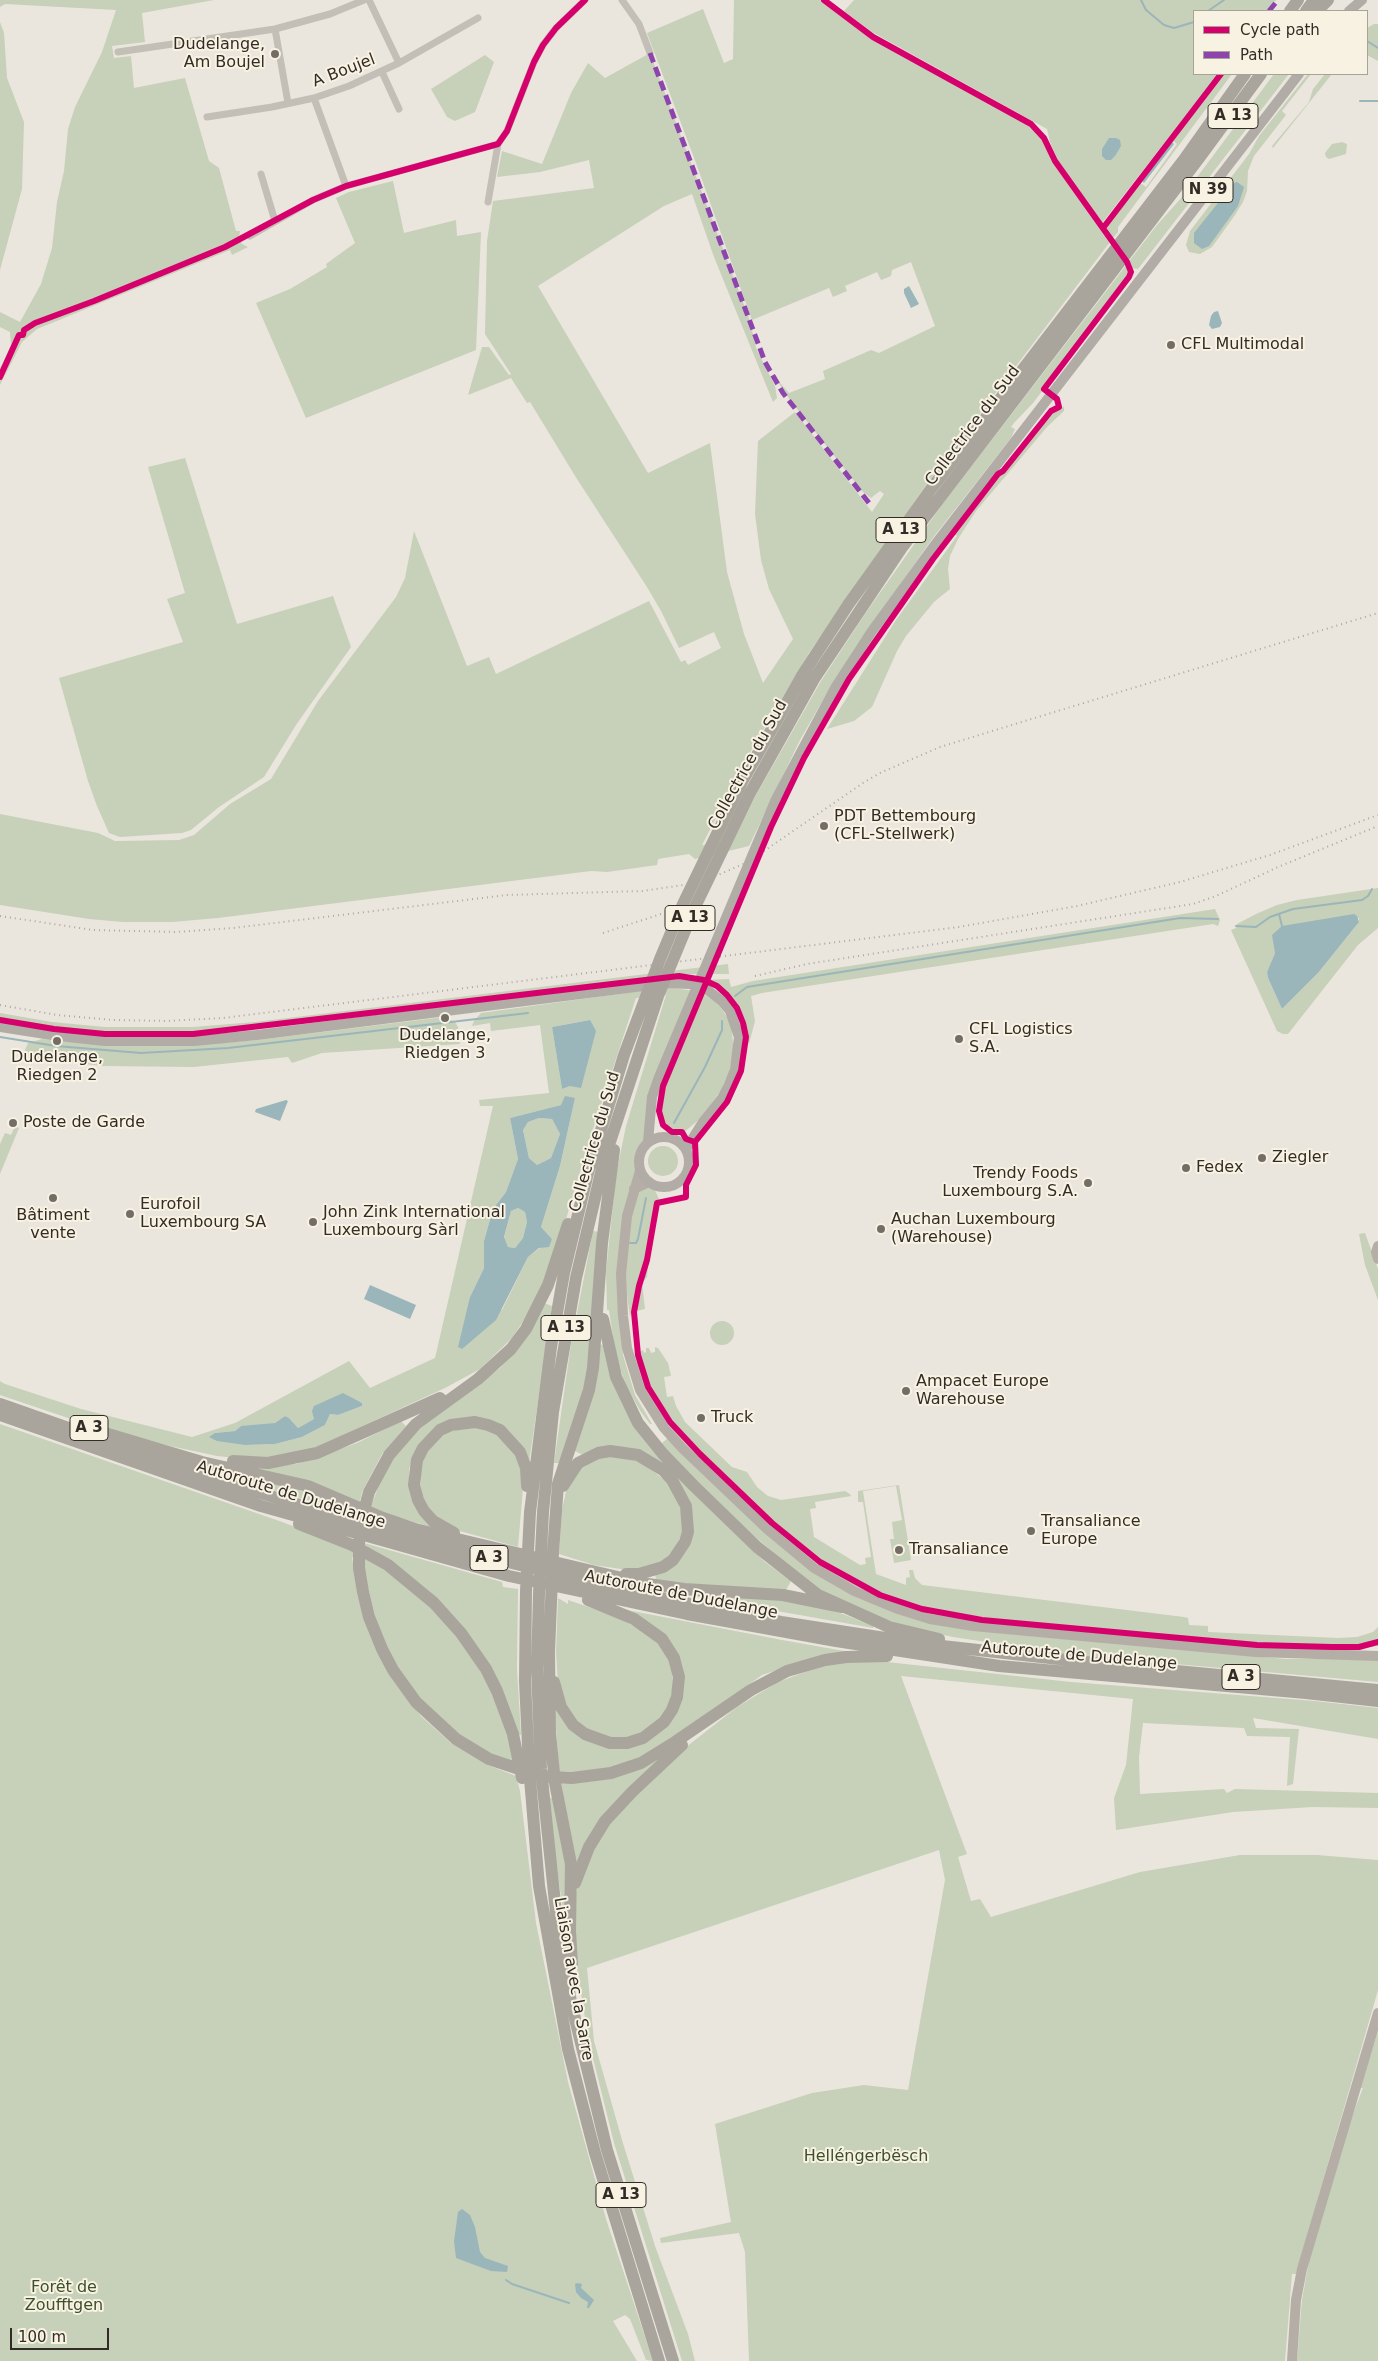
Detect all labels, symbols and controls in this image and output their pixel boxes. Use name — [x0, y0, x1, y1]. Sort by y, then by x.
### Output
legend — [1193, 10, 1368, 75]
text: Cycle path — [1240, 21, 1320, 39]
place label: Dudelange, Am Boujel — [173, 35, 265, 73]
text: Path — [1240, 46, 1273, 64]
marker: Dudelange, Am Boujel — [269, 48, 281, 60]
street label: A Boujel — [310, 50, 378, 92]
road number: A 13 — [1208, 104, 1258, 128]
road number: N 39 — [1183, 178, 1233, 202]
place label: CFL Multimodal — [1181, 335, 1304, 355]
marker: CFL Multimodal — [1165, 339, 1177, 351]
street label: Collectrice du Sud — [922, 362, 1024, 490]
road number: A 13 — [876, 518, 926, 542]
street label: Collectrice du Sud — [704, 697, 792, 833]
place label: PDT Bettembourg (CFL-Stellwerk) — [834, 807, 976, 845]
marker: PDT Bettembourg (CFL-Stellwerk) — [818, 820, 830, 832]
road number: A 13 — [665, 906, 715, 930]
marker: Dudelange, Riedgen 3 — [439, 1012, 451, 1024]
place label: CFL Logistics S.A. — [969, 1020, 1073, 1058]
place label: Dudelange, Riedgen 3 — [399, 1026, 491, 1064]
marker: CFL Logistics S.A. — [953, 1033, 965, 1045]
marker: Dudelange, Riedgen 2 — [51, 1035, 63, 1047]
place label: Dudelange, Riedgen 2 — [11, 1048, 103, 1086]
street label: Collectrice du Sud — [566, 1069, 624, 1215]
place label: Poste de Garde — [23, 1113, 145, 1133]
marker: Poste de Garde — [7, 1117, 19, 1129]
place label: Ziegler — [1272, 1148, 1328, 1168]
marker: Ziegler — [1256, 1152, 1268, 1164]
place label: Fedex — [1196, 1158, 1243, 1178]
marker: Fedex — [1180, 1162, 1192, 1174]
place label: Trendy Foods Luxembourg S.A. — [942, 1164, 1078, 1202]
marker: Trendy Foods Luxembourg S.A. — [1082, 1177, 1094, 1189]
marker: Bâtiment vente — [47, 1192, 59, 1204]
place label: Eurofoil Luxembourg SA — [140, 1195, 266, 1233]
place label: John Zink International Luxembourg Sàrl — [323, 1203, 505, 1241]
place label: Bâtiment vente — [16, 1206, 90, 1244]
marker: Eurofoil Luxembourg SA — [124, 1208, 136, 1220]
place label: Auchan Luxembourg (Warehouse) — [891, 1210, 1056, 1248]
marker: John Zink International Luxembourg Sàrl — [307, 1216, 319, 1228]
marker: Auchan Luxembourg (Warehouse) — [875, 1223, 887, 1235]
road number: A 13 — [541, 1316, 591, 1340]
place label: Ampacet Europe Warehouse — [916, 1372, 1049, 1410]
marker: Ampacet Europe Warehouse — [900, 1385, 912, 1397]
place label: Truck — [711, 1408, 753, 1428]
marker: Truck — [695, 1412, 707, 1424]
road number: A 3 — [70, 1416, 108, 1440]
street label: Autoroute de Dudelange — [194, 1457, 388, 1533]
place label: Transaliance Europe — [1041, 1512, 1141, 1550]
marker: Transaliance Europe — [1025, 1525, 1037, 1537]
place label: Transaliance — [909, 1540, 1009, 1560]
marker: Transaliance — [893, 1544, 905, 1556]
road number: A 3 — [470, 1546, 508, 1570]
street label: Autoroute de Dudelange — [583, 1567, 779, 1623]
street label: Autoroute de Dudelange — [980, 1638, 1178, 1674]
road number: A 3 — [1222, 1664, 1260, 1690]
street label: Liaison avec la Sarre — [549, 1896, 597, 2062]
park label: Helléngerbësch — [804, 2147, 928, 2167]
road number: A 13 — [596, 2182, 646, 2208]
park label: Forêt de Zoufftgen — [25, 2278, 103, 2316]
scale bar — [12, 2318, 111, 2350]
text: 100 m — [18, 2328, 66, 2346]

